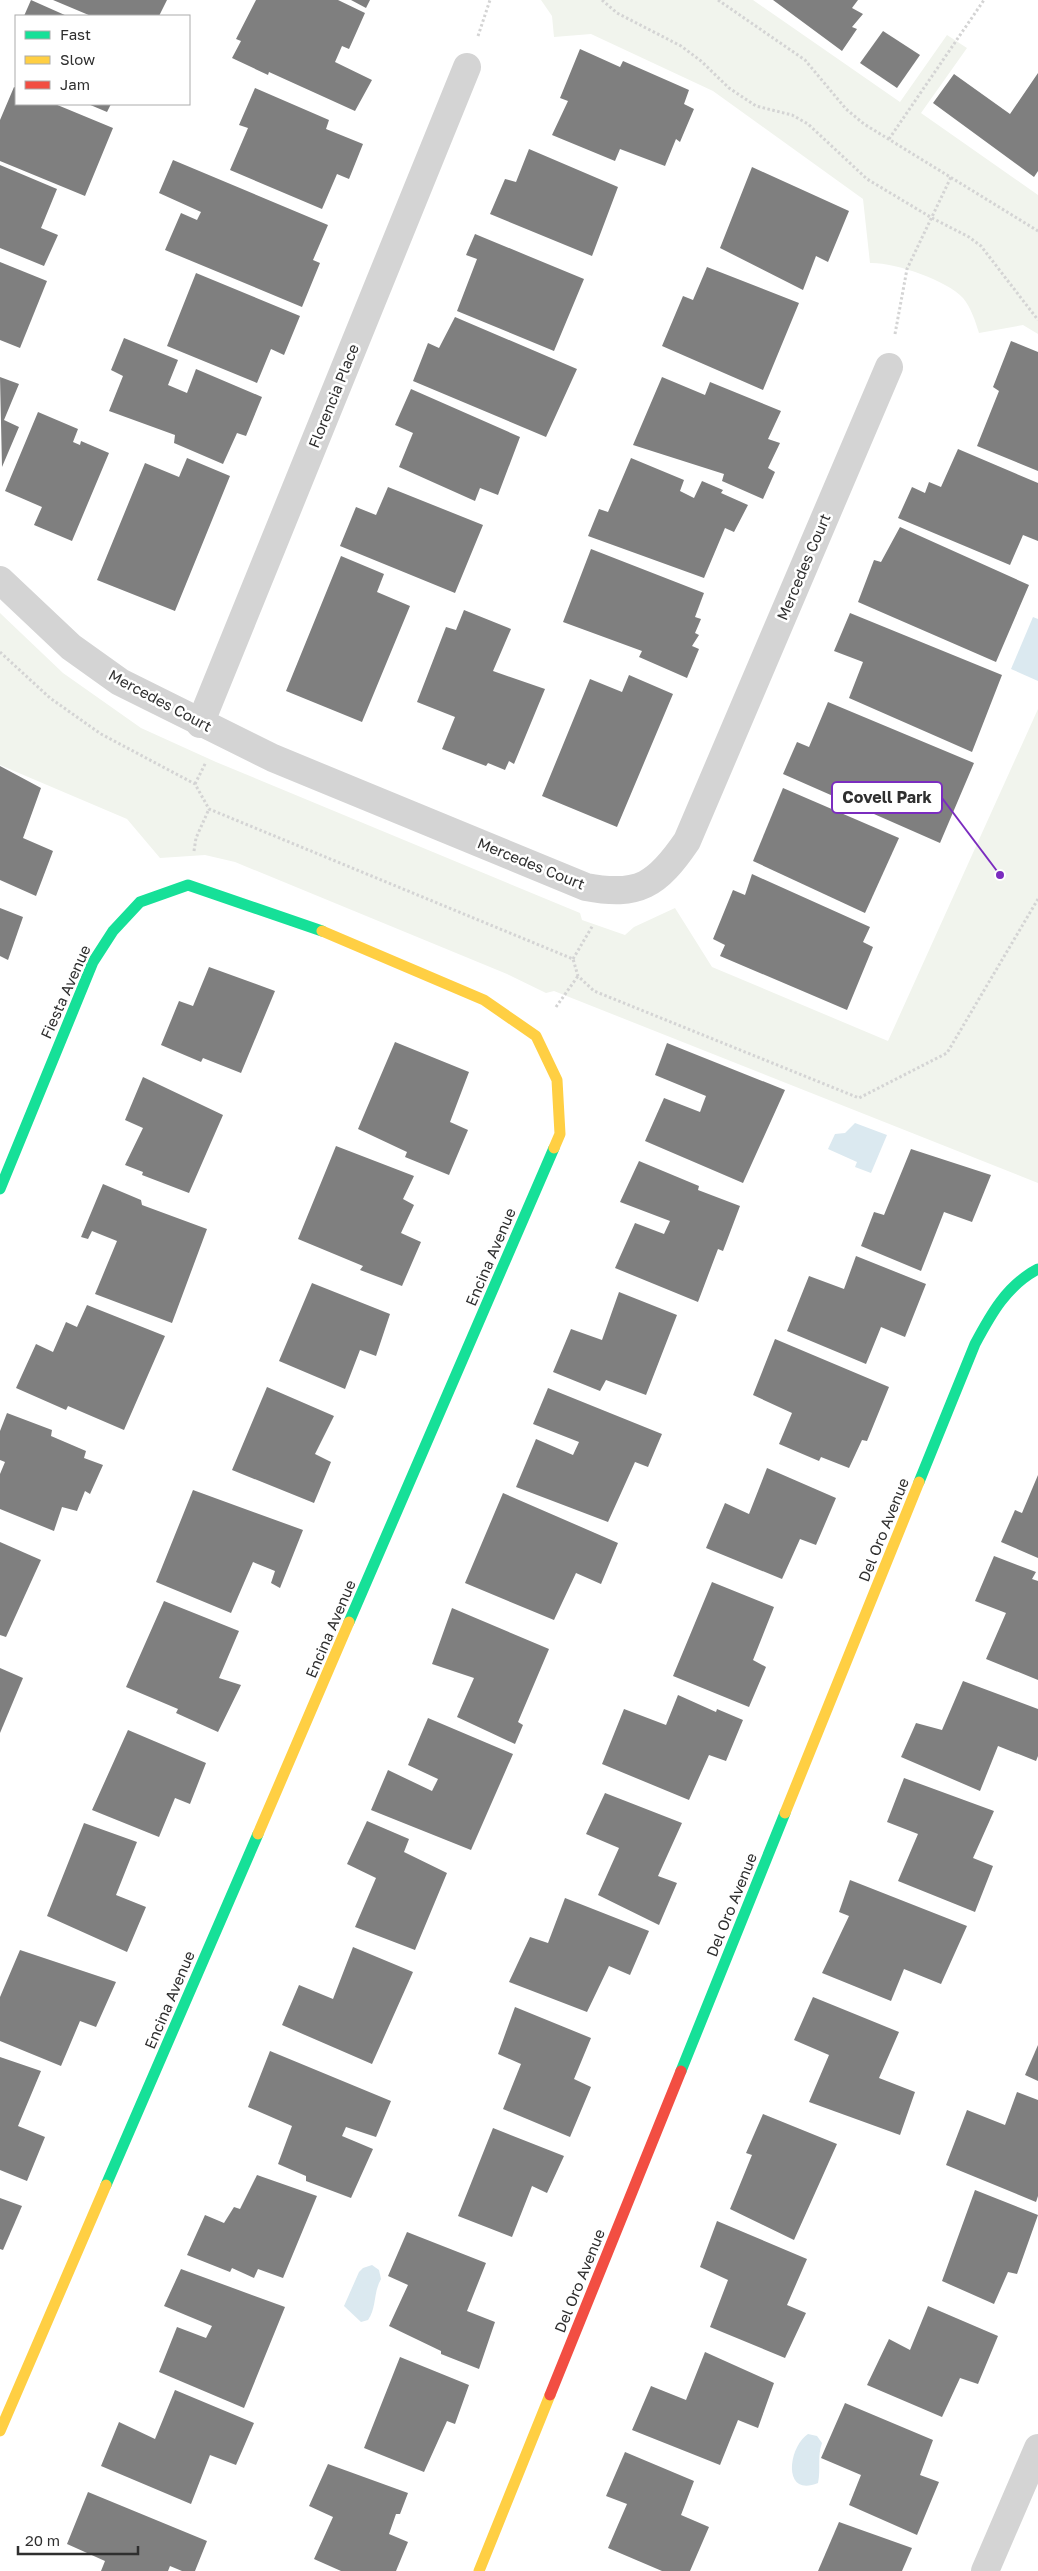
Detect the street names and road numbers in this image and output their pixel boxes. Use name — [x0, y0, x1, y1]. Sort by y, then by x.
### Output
street label: Florencia Place — [304, 341, 362, 450]
street label: Mercedes Court — [772, 511, 834, 623]
street label: Mercedes Court — [106, 665, 215, 735]
street label: Mercedes Court — [475, 833, 588, 893]
street label: Fiesta Avenue — [36, 942, 94, 1041]
street label: Encina Avenue — [461, 1205, 519, 1308]
street label: Del Oro Avenue — [854, 1475, 912, 1584]
street label: Encina Avenue — [301, 1577, 359, 1680]
street label: Del Oro Avenue — [702, 1850, 760, 1959]
street label: Encina Avenue — [140, 1948, 198, 2051]
street label: Del Oro Avenue — [550, 2226, 608, 2335]

